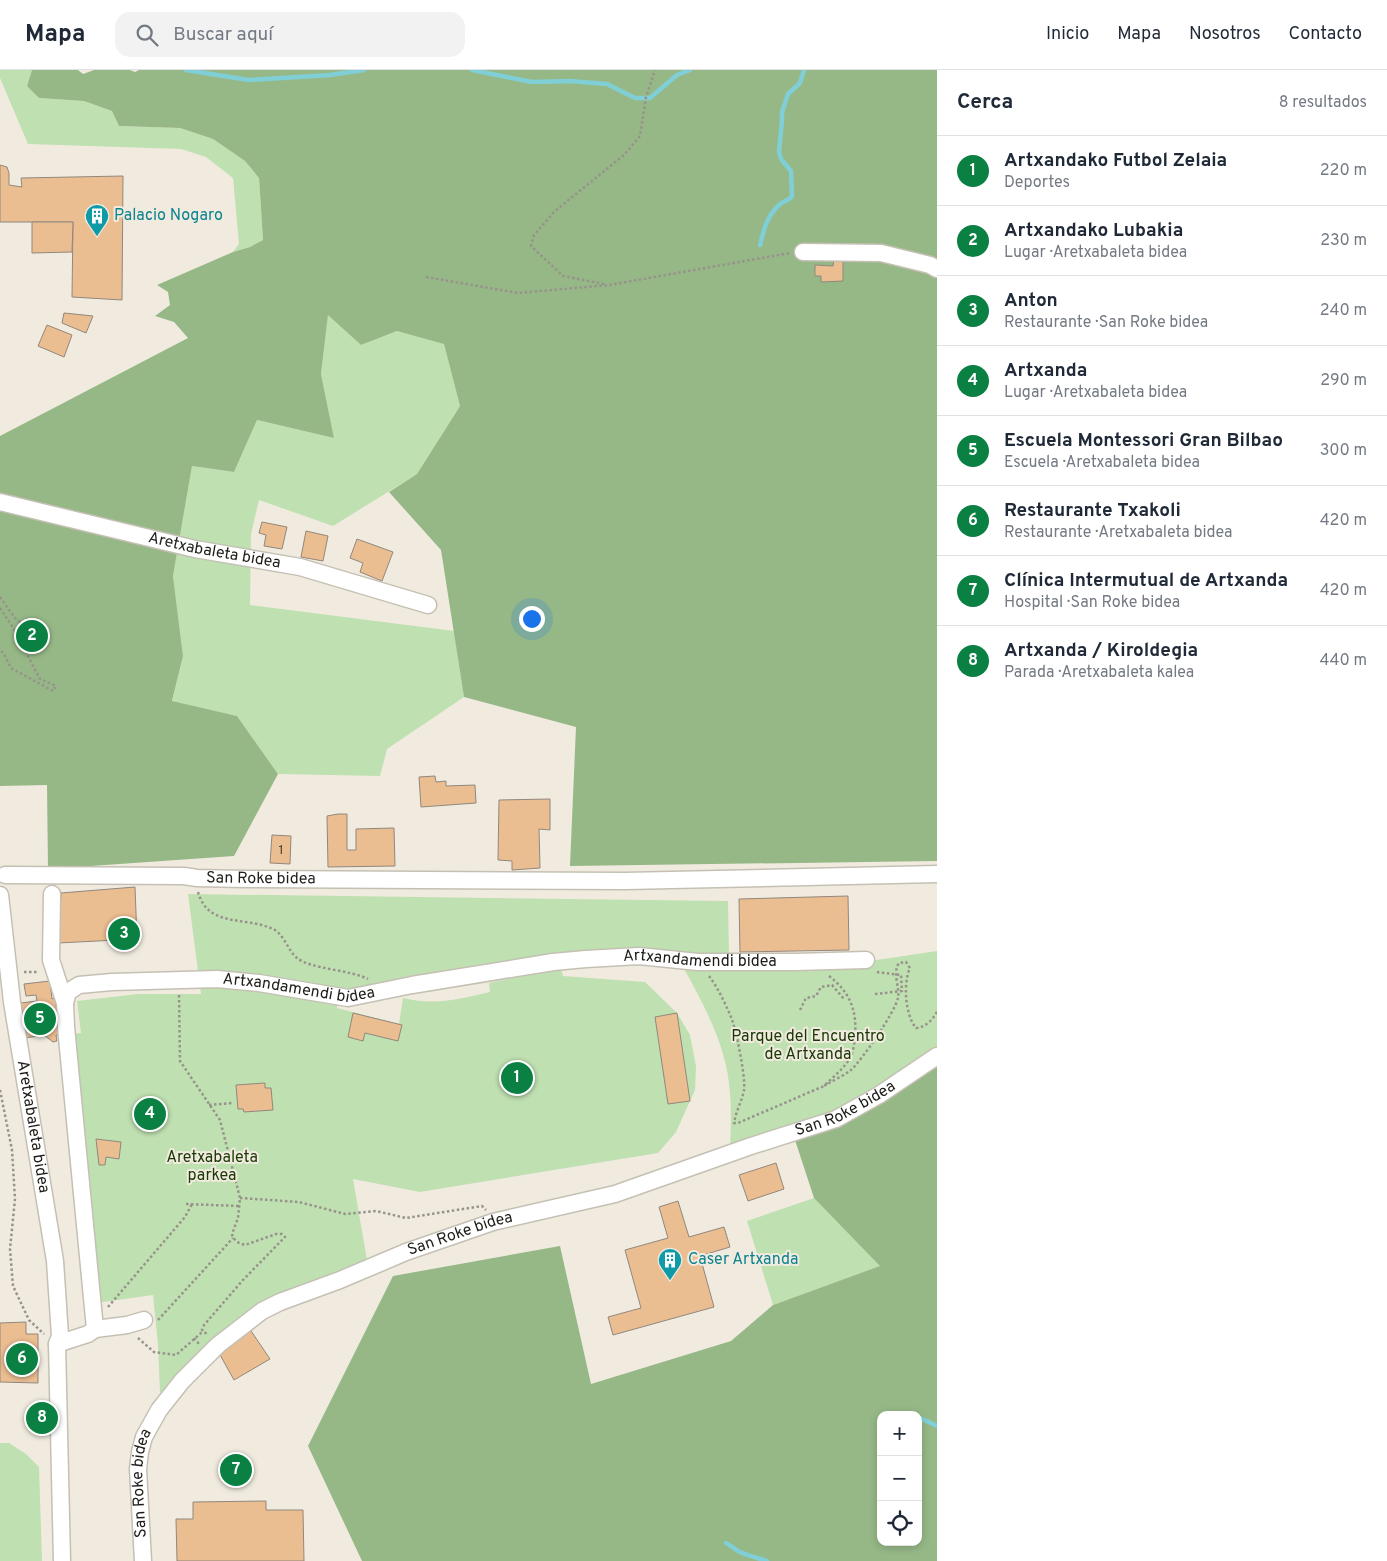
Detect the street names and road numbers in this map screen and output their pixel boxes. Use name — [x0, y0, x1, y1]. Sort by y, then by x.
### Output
street label: Aretxabaleta bidea — [146, 528, 282, 574]
street label: San Roke bidea — [206, 868, 316, 889]
street label: Artxandamendi bidea — [622, 946, 777, 972]
street label: Artxandamendi bidea — [222, 970, 377, 1008]
street label: Aretxabaleta bidea — [12, 1059, 54, 1195]
street label: San Roke bidea — [793, 1077, 900, 1141]
street label: San Roke bidea — [405, 1208, 515, 1261]
street label: San Roke bidea — [128, 1425, 157, 1538]

